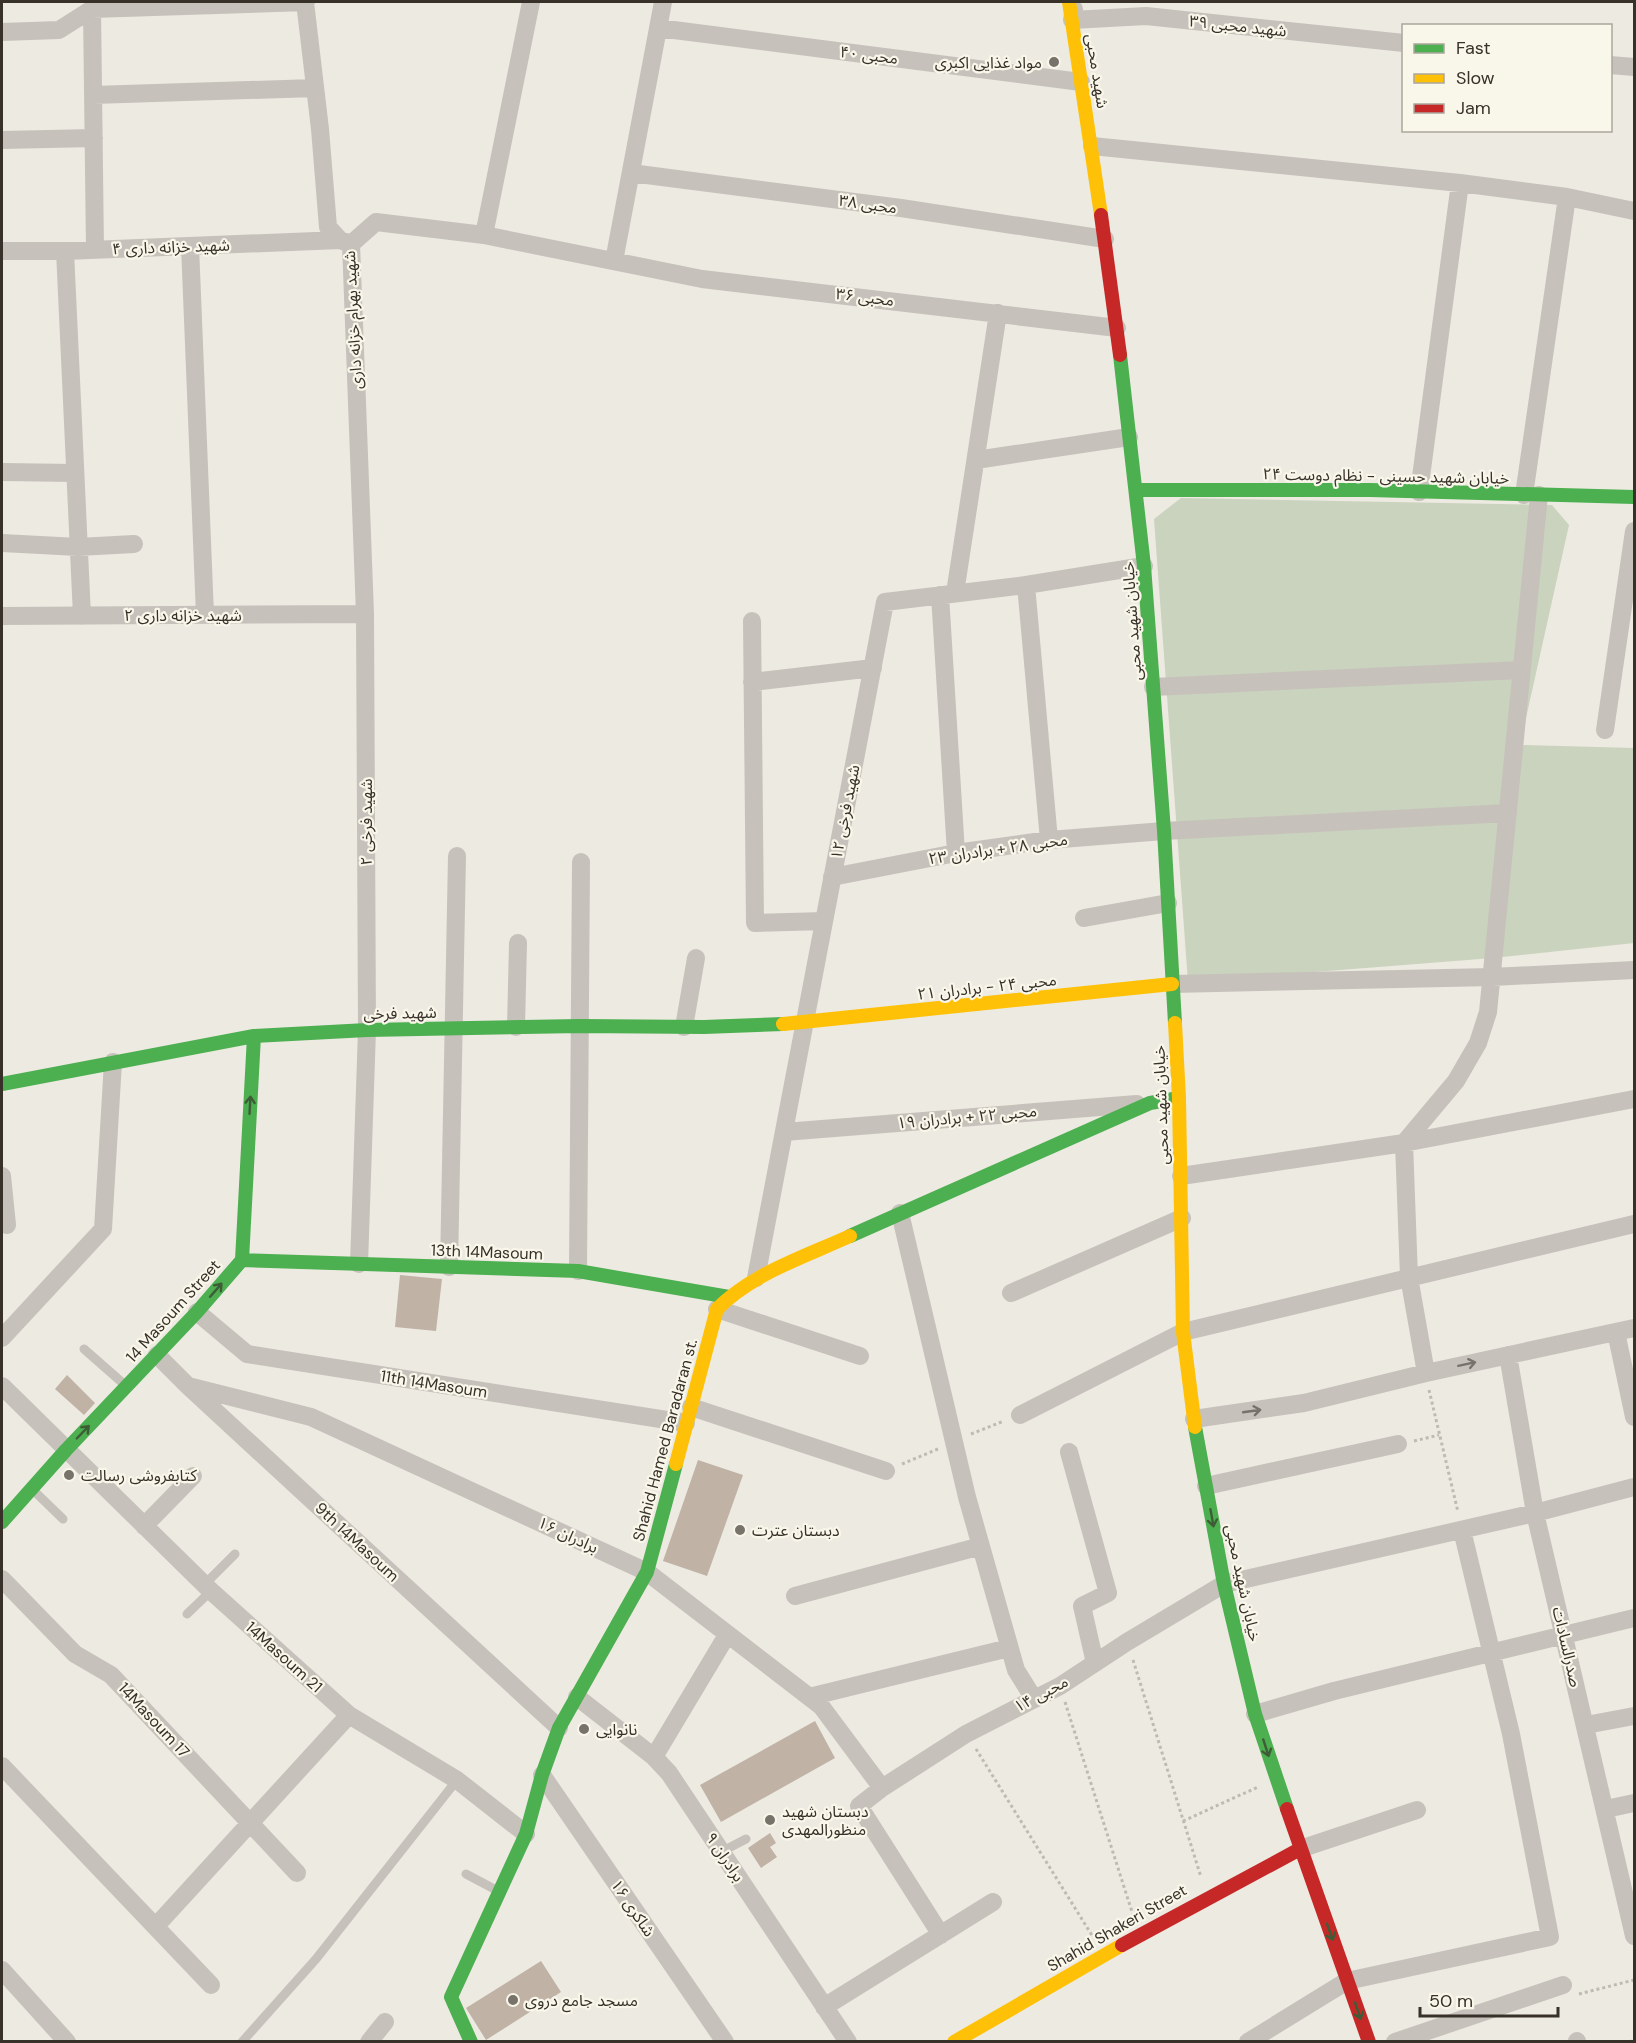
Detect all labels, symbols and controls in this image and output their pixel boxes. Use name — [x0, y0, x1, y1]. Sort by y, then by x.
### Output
street label: شهید محبی ۳۹ — [1188, 10, 1288, 42]
legend — [1402, 24, 1612, 132]
street label: شهید محبی — [1081, 32, 1113, 110]
text: Fast — [1456, 36, 1491, 60]
street label: محبی ۴۰ — [839, 41, 899, 69]
place label: مواد غذایی اکبری — [935, 52, 1042, 73]
marker: مواد غذایی اکبری — [1047, 55, 1061, 69]
text: Slow — [1456, 66, 1495, 90]
text: Jam — [1456, 96, 1491, 120]
street label: محبی ۳۸ — [838, 190, 898, 218]
street label: شهید خزانه داری ۴ — [112, 234, 230, 260]
street label: شهید بهرام خزانه داری — [339, 250, 369, 390]
street label: محبی ۳۶ — [835, 283, 895, 311]
street label: خیابان شهید حسینی - نظام دوست ۲۴ — [1262, 463, 1510, 491]
street label: خیابان شهید محبی — [1117, 561, 1147, 681]
street label: شهید خزانه داری ۲ — [124, 605, 242, 626]
street label: شهید فرخی ۱۲ — [826, 763, 864, 861]
street label: شهید فرخی ۲ — [356, 779, 377, 865]
street label: محبی ۲۸ + برادران ۲۳ — [927, 829, 1069, 869]
street label: محبی ۲۴ - برادران ۲۱ — [916, 969, 1058, 1005]
street label: شهید فرخی — [363, 1002, 437, 1024]
street label: خیابان شهید محبی — [1148, 1045, 1174, 1165]
one-way arrow — [245, 1095, 256, 1115]
street label: محبی ۲۲ + برادران ۱۹ — [896, 1100, 1038, 1134]
street label: 13th 14Masoum — [431, 1240, 543, 1264]
street label: 14 Masoum Street — [121, 1255, 225, 1367]
one-way arrow — [209, 1283, 223, 1298]
street label: Shahid Hamed Baradaran st. — [628, 1337, 702, 1543]
one-way arrow — [1457, 1358, 1476, 1370]
street label: 11th 14Masoum — [379, 1365, 489, 1403]
one-way arrow — [1241, 1405, 1261, 1416]
one-way arrow — [76, 1425, 90, 1440]
place label: کتابفروشی رسالت — [81, 1465, 197, 1486]
marker: کتابفروشی رسالت — [62, 1468, 76, 1482]
street label: 9th 14Masoum — [310, 1498, 404, 1586]
one-way arrow — [1207, 1507, 1218, 1527]
street label: برادران ۱۶ — [534, 1512, 602, 1558]
place label: دبستان عترت — [752, 1520, 840, 1541]
street label: خیابان شهید محبی — [1220, 1522, 1266, 1644]
marker: دبستان عترت — [733, 1523, 747, 1537]
street label: صدرالسادات — [1548, 1605, 1586, 1689]
street label: 14Masoum 21 — [241, 1617, 327, 1697]
street label: محبی ۱۴ — [1010, 1671, 1072, 1717]
street label: 14Masoum 17 — [114, 1678, 194, 1762]
place label: نانوایی — [596, 1719, 637, 1740]
marker: نانوایی — [577, 1722, 591, 1736]
one-way arrow — [1262, 1738, 1273, 1757]
place label: دبستان شهید منظورالمهدی — [782, 1801, 869, 1840]
marker: دبستان شهید منظورالمهدی — [763, 1813, 777, 1827]
street label: برادران ۹ — [701, 1828, 749, 1886]
street label: شاکری ۱۶ — [606, 1875, 660, 1941]
street label: Shahid Shakeri Street — [1043, 1879, 1191, 1977]
one-way arrow — [1325, 1922, 1336, 1941]
scale bar — [1420, 1980, 1558, 2018]
text: 50 m — [1429, 1989, 1473, 2013]
place label: مسجد جامع دروی — [525, 1990, 638, 2013]
marker: مسجد جامع دروی — [506, 1993, 520, 2007]
one-way arrow — [1354, 2001, 1365, 2020]

